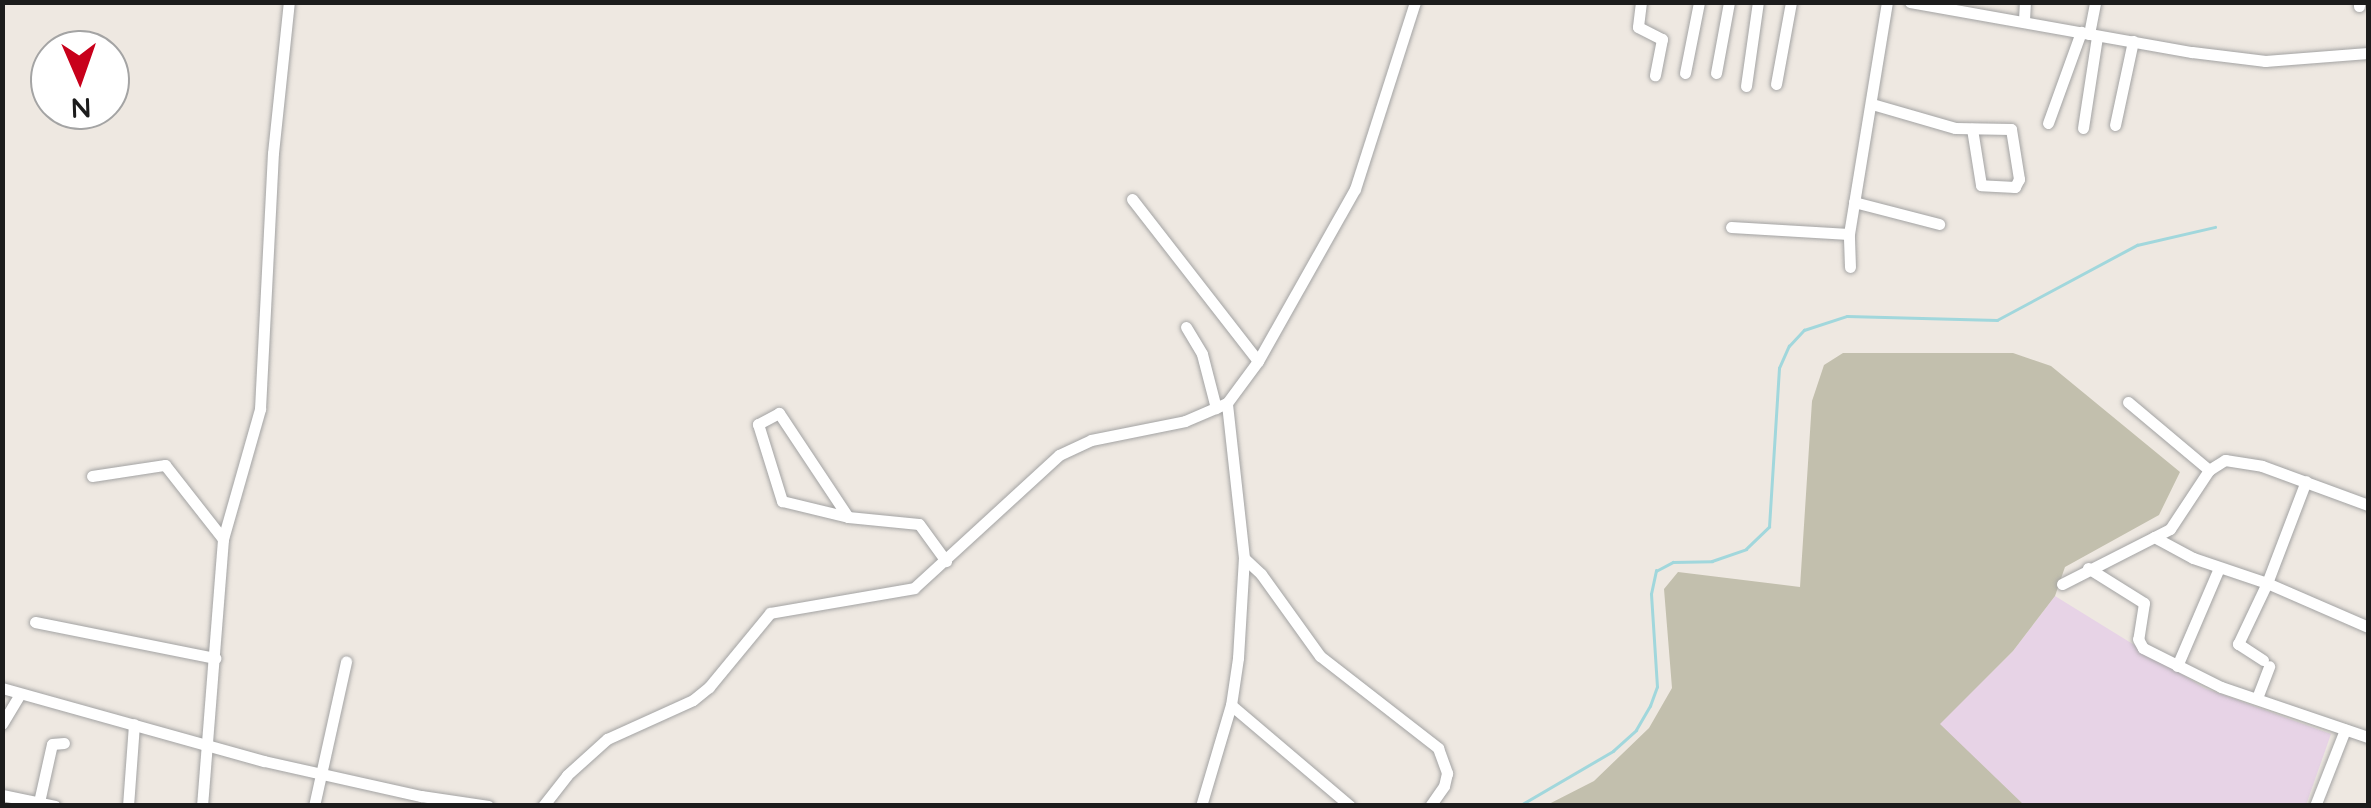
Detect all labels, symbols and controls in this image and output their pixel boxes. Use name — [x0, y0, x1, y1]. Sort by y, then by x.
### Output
north arrow — [30, 30, 130, 130]
text: N — [70, 91, 92, 126]

